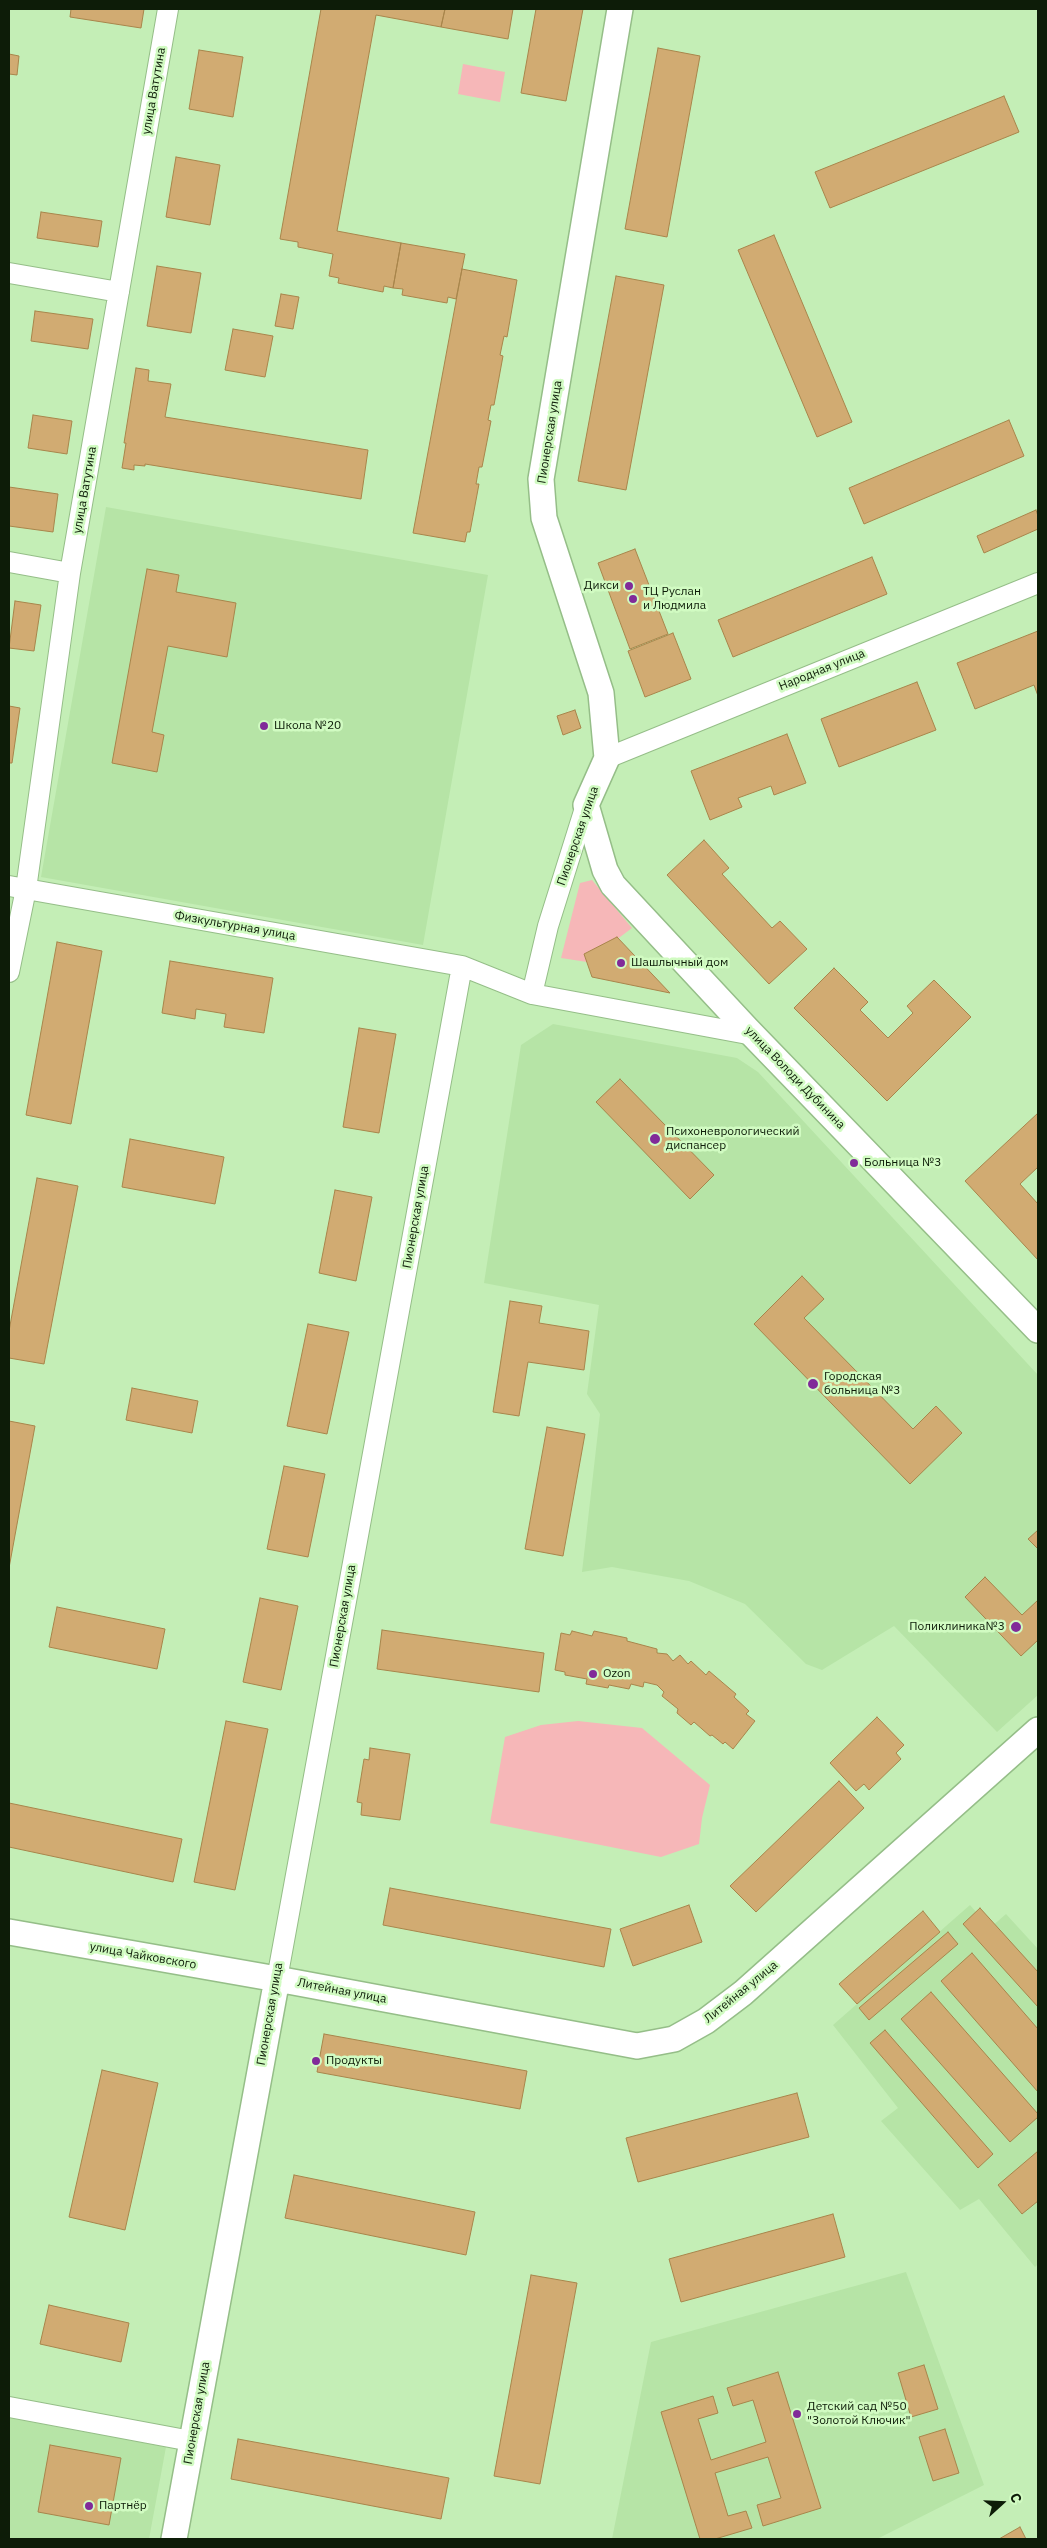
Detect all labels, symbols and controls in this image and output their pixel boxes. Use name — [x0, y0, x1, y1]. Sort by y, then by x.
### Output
street label: улица Ватутина — [139, 46, 169, 136]
street label: Пионерская улица — [535, 379, 565, 485]
street label: улица Ватутина — [70, 445, 100, 535]
place label: Дикси — [584, 579, 619, 593]
marker: Дикси — [623, 580, 635, 592]
place label: ТЦ Руслан и Людмила — [643, 585, 706, 613]
marker: ТЦ Руслан и Людмила — [627, 593, 639, 605]
street label: Народная улица — [777, 646, 867, 694]
place label: Школа №20 — [274, 719, 341, 733]
marker: Школа №20 — [258, 720, 270, 732]
street label: Пионерская улица — [554, 784, 602, 888]
street label: Физкультурная улица — [173, 908, 297, 944]
place label: Шашлычный дом — [631, 956, 728, 970]
marker: Шашлычный дом — [615, 957, 627, 969]
street label: улица Володи Дубинина — [742, 1024, 848, 1132]
place label: Психоневрологический диспансер — [666, 1125, 800, 1153]
marker: Психоневрологический диспансер — [648, 1132, 662, 1146]
place label: Больница №3 — [864, 1156, 941, 1170]
marker: Больница №3 — [848, 1157, 860, 1169]
street label: Пионерская улица — [400, 1164, 432, 1270]
place label: Городская больница №3 — [824, 1370, 901, 1398]
marker: Городская больница №3 — [806, 1377, 820, 1391]
street label: Пионерская улица — [327, 1563, 359, 1669]
place label: Поликлиника№3 — [909, 1620, 1005, 1634]
marker: Поликлиника№3 — [1009, 1620, 1023, 1634]
place label: Ozon — [603, 1667, 630, 1681]
marker: Ozon — [587, 1668, 599, 1680]
street label: улица Чайковского — [89, 1940, 197, 1972]
street label: Литейная улица — [701, 1958, 781, 2026]
street label: Пионерская улица — [254, 1961, 286, 2067]
street label: Литейная улица — [296, 1975, 388, 2007]
place label: Продукты — [326, 2054, 382, 2068]
marker: Продукты — [310, 2055, 322, 2067]
street label: Пионерская улица — [181, 2360, 213, 2466]
place label: Детский сад №50 "Золотой Ключик" — [807, 2400, 911, 2428]
marker: Детский сад №50 "Золотой Ключик" — [791, 2408, 803, 2420]
north arrow — [977, 2478, 1027, 2528]
text: С — [1006, 2491, 1026, 2505]
place label: Партнёр — [99, 2499, 147, 2513]
marker: Партнёр — [83, 2500, 95, 2512]

